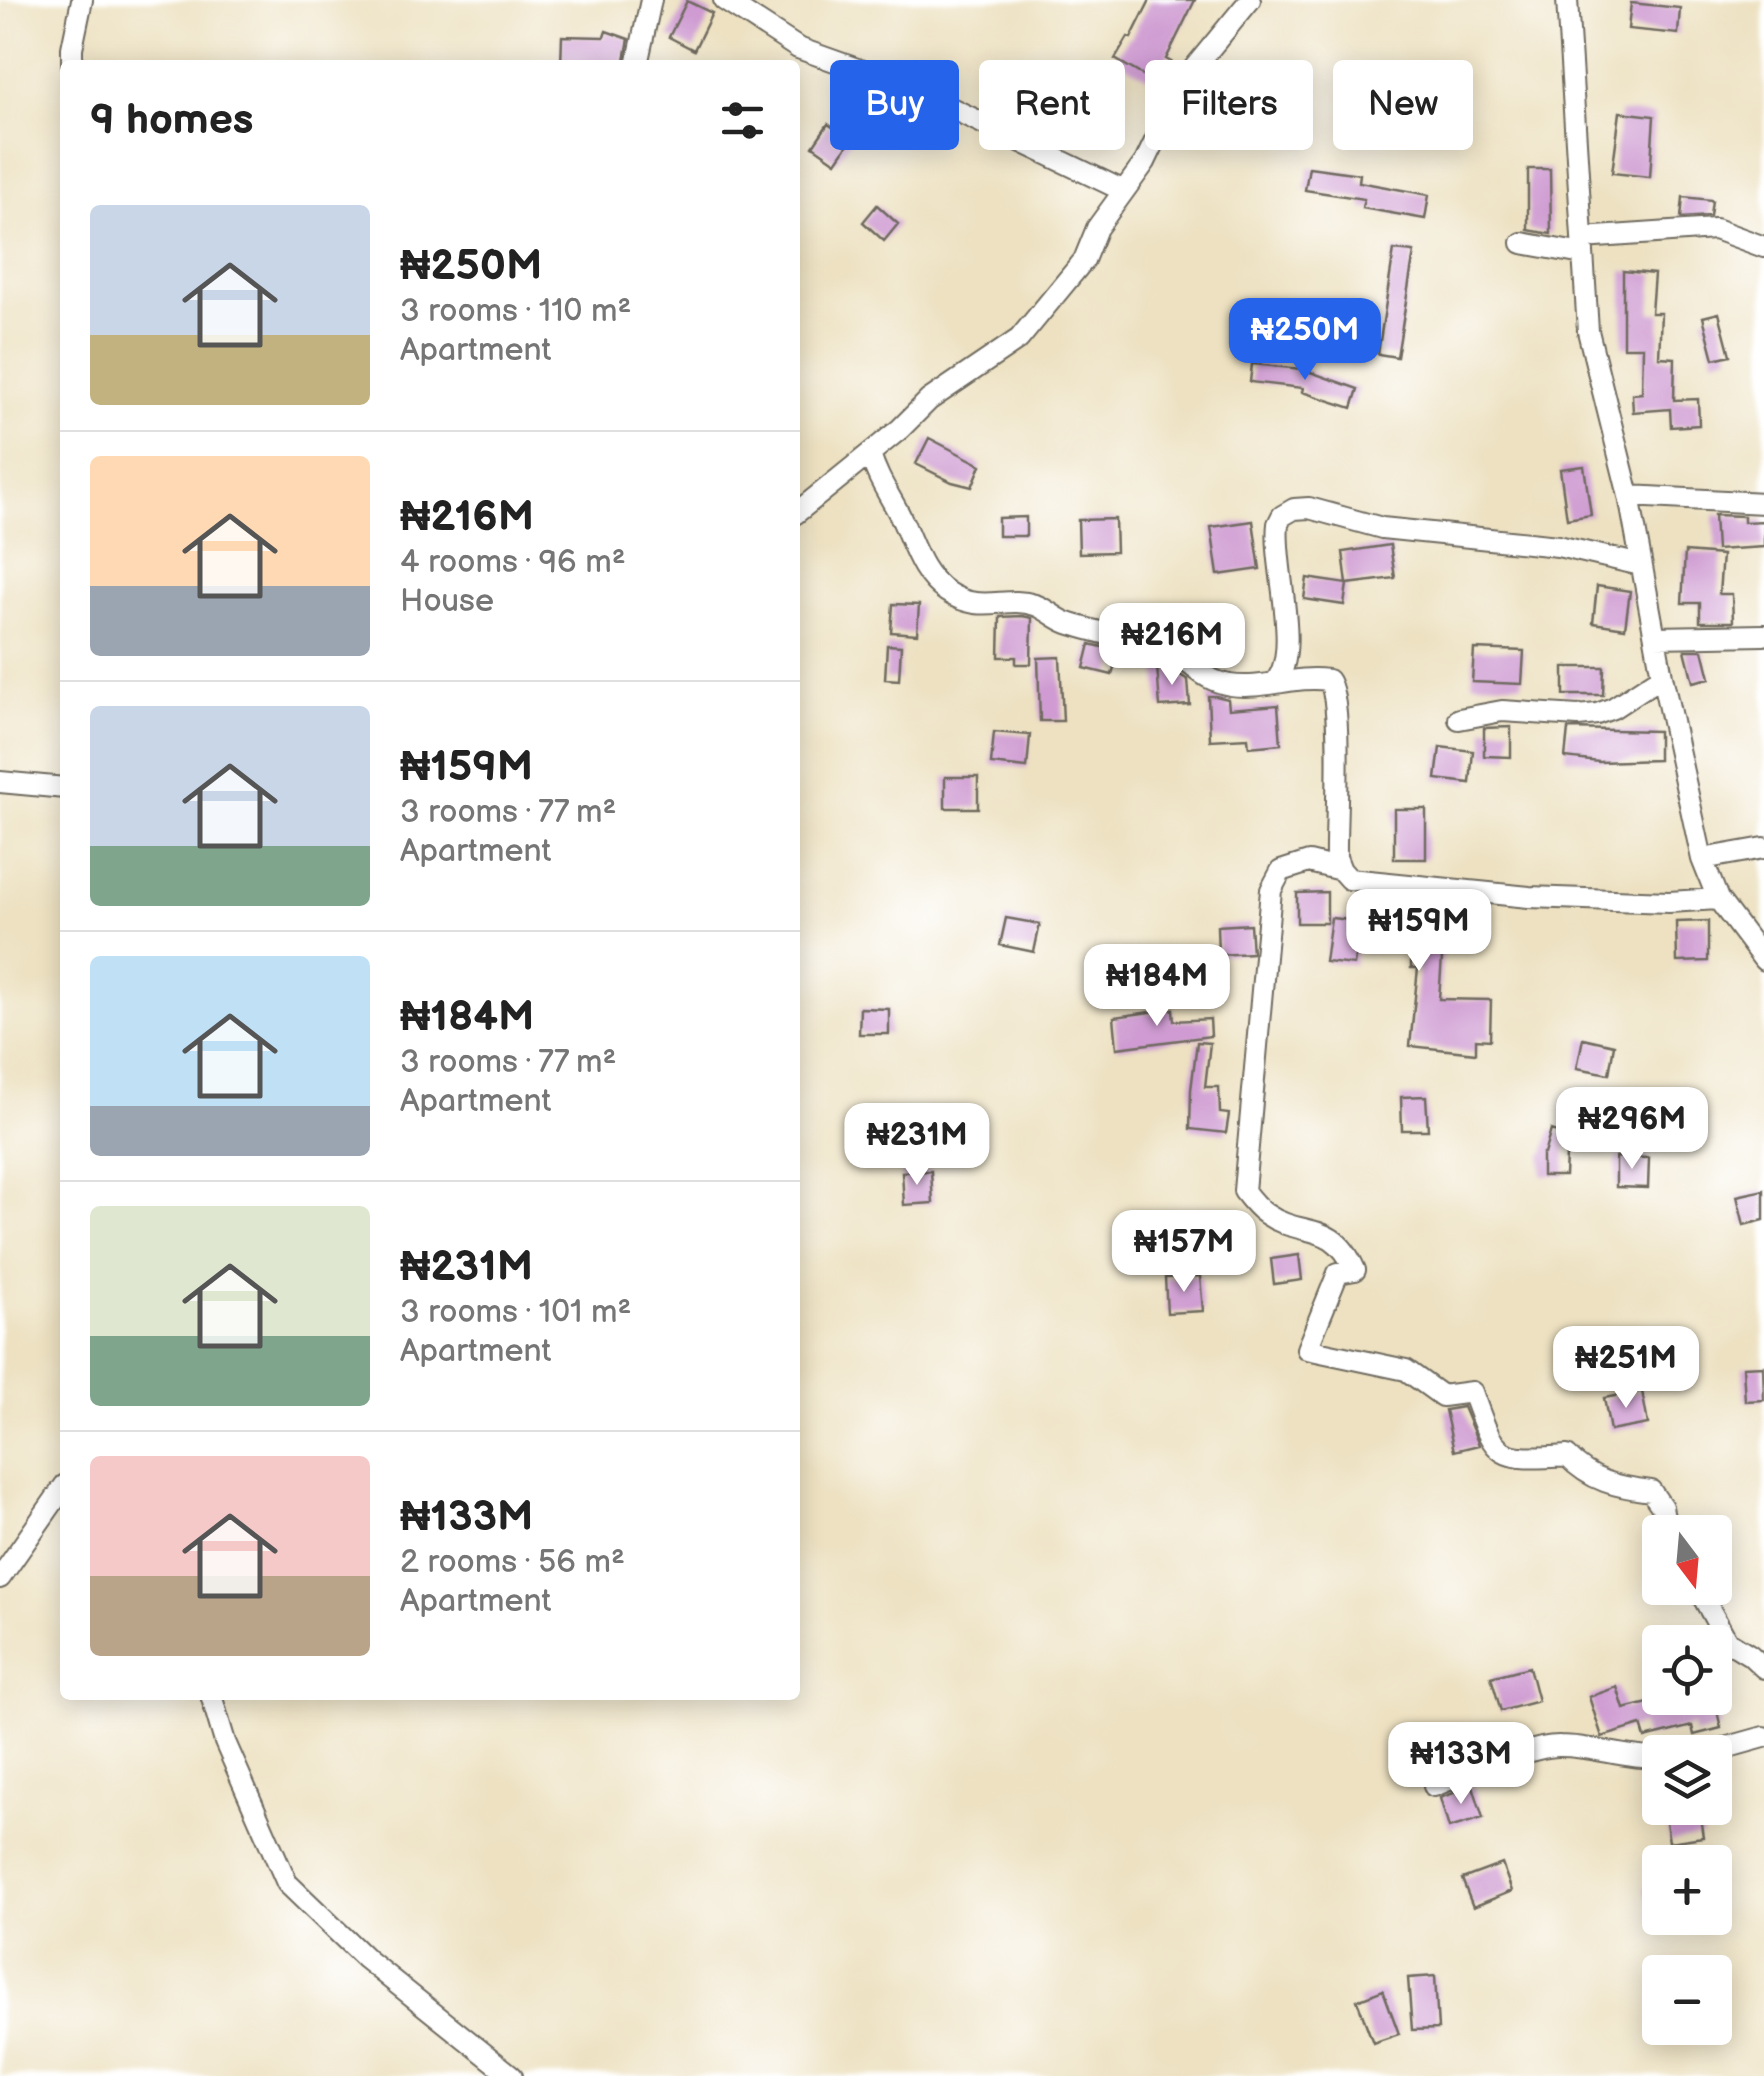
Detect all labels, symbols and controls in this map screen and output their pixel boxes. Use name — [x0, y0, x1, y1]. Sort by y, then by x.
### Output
chip: Buy — [830, 60, 959, 150]
chip: Rent — [979, 60, 1125, 150]
chip: Filters — [1145, 60, 1313, 150]
chip: New — [1333, 60, 1473, 150]
icon: filters — [715, 93, 770, 148]
text: 9 homes — [90, 95, 253, 146]
text: ₦250M — [400, 241, 542, 292]
icon: home — [170, 245, 290, 365]
text: 3 rooms · 110 m² — [400, 292, 631, 331]
pin: ₦250M — [1235, 298, 1375, 383]
text: ₦250M — [1251, 311, 1359, 350]
text: Apartment — [400, 331, 551, 370]
text: ₦216M — [400, 492, 534, 543]
icon: home — [170, 496, 290, 616]
text: 4 rooms · 96 m² — [400, 543, 626, 582]
text: House — [400, 582, 494, 621]
pin: ₦216M — [1102, 603, 1242, 688]
text: ₦216M — [1121, 616, 1223, 655]
text: ₦159M — [400, 742, 533, 793]
icon: home — [170, 746, 290, 866]
text: 3 rooms · 77 m² — [400, 793, 616, 832]
text: Apartment — [400, 832, 551, 871]
pin: ₦159M — [1349, 889, 1489, 974]
text: ₦159M — [1368, 902, 1470, 941]
pin: ₦184M — [1087, 944, 1227, 1029]
text: ₦184M — [1106, 957, 1208, 996]
text: ₦184M — [400, 992, 534, 1043]
icon: home — [170, 996, 290, 1116]
text: 3 rooms · 77 m² — [400, 1043, 616, 1082]
text: Apartment — [400, 1082, 551, 1121]
pin: ₦296M — [1562, 1087, 1702, 1172]
text: ₦296M — [1578, 1100, 1686, 1139]
pin: ₦231M — [847, 1103, 987, 1188]
text: ₦231M — [866, 1116, 968, 1155]
pin: ₦157M — [1114, 1210, 1254, 1295]
text: ₦157M — [1134, 1223, 1234, 1262]
text: ₦231M — [400, 1242, 533, 1293]
icon: home — [170, 1246, 290, 1366]
text: 3 rooms · 101 m² — [400, 1293, 631, 1332]
pin: ₦251M — [1556, 1326, 1696, 1411]
text: Apartment — [400, 1332, 551, 1371]
text: ₦251M — [1575, 1339, 1677, 1378]
text: ₦133M — [400, 1492, 533, 1543]
icon: home — [170, 1496, 290, 1616]
north arrow — [1642, 1515, 1732, 1605]
map controls — [1642, 1515, 1732, 2045]
text: 2 rooms · 56 m² — [400, 1543, 625, 1582]
text: Apartment — [400, 1582, 551, 1621]
button: locate — [1642, 1625, 1732, 1715]
pin: ₦133M — [1391, 1722, 1531, 1807]
text: ₦133M — [1410, 1735, 1512, 1774]
button: layers — [1642, 1735, 1732, 1825]
button: + — [1642, 1845, 1732, 1935]
button: − — [1642, 1955, 1732, 2045]

